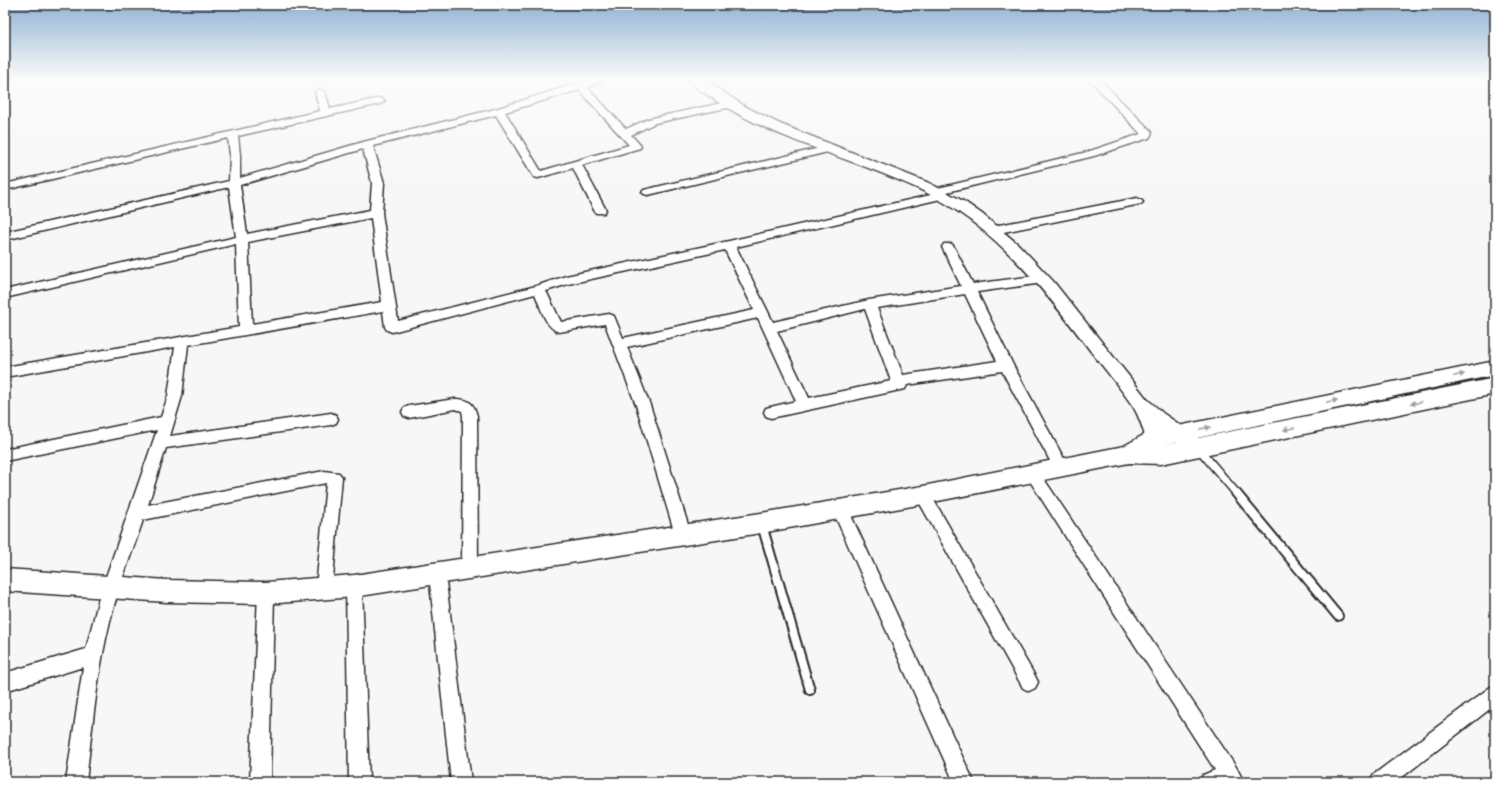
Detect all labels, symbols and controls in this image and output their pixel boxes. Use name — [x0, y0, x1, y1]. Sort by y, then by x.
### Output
one-way arrow — [1453, 372, 1465, 378]
one-way arrow — [1326, 398, 1338, 404]
one-way arrow — [1410, 400, 1422, 406]
one-way arrow — [1198, 424, 1211, 430]
one-way arrow — [1282, 427, 1295, 433]

